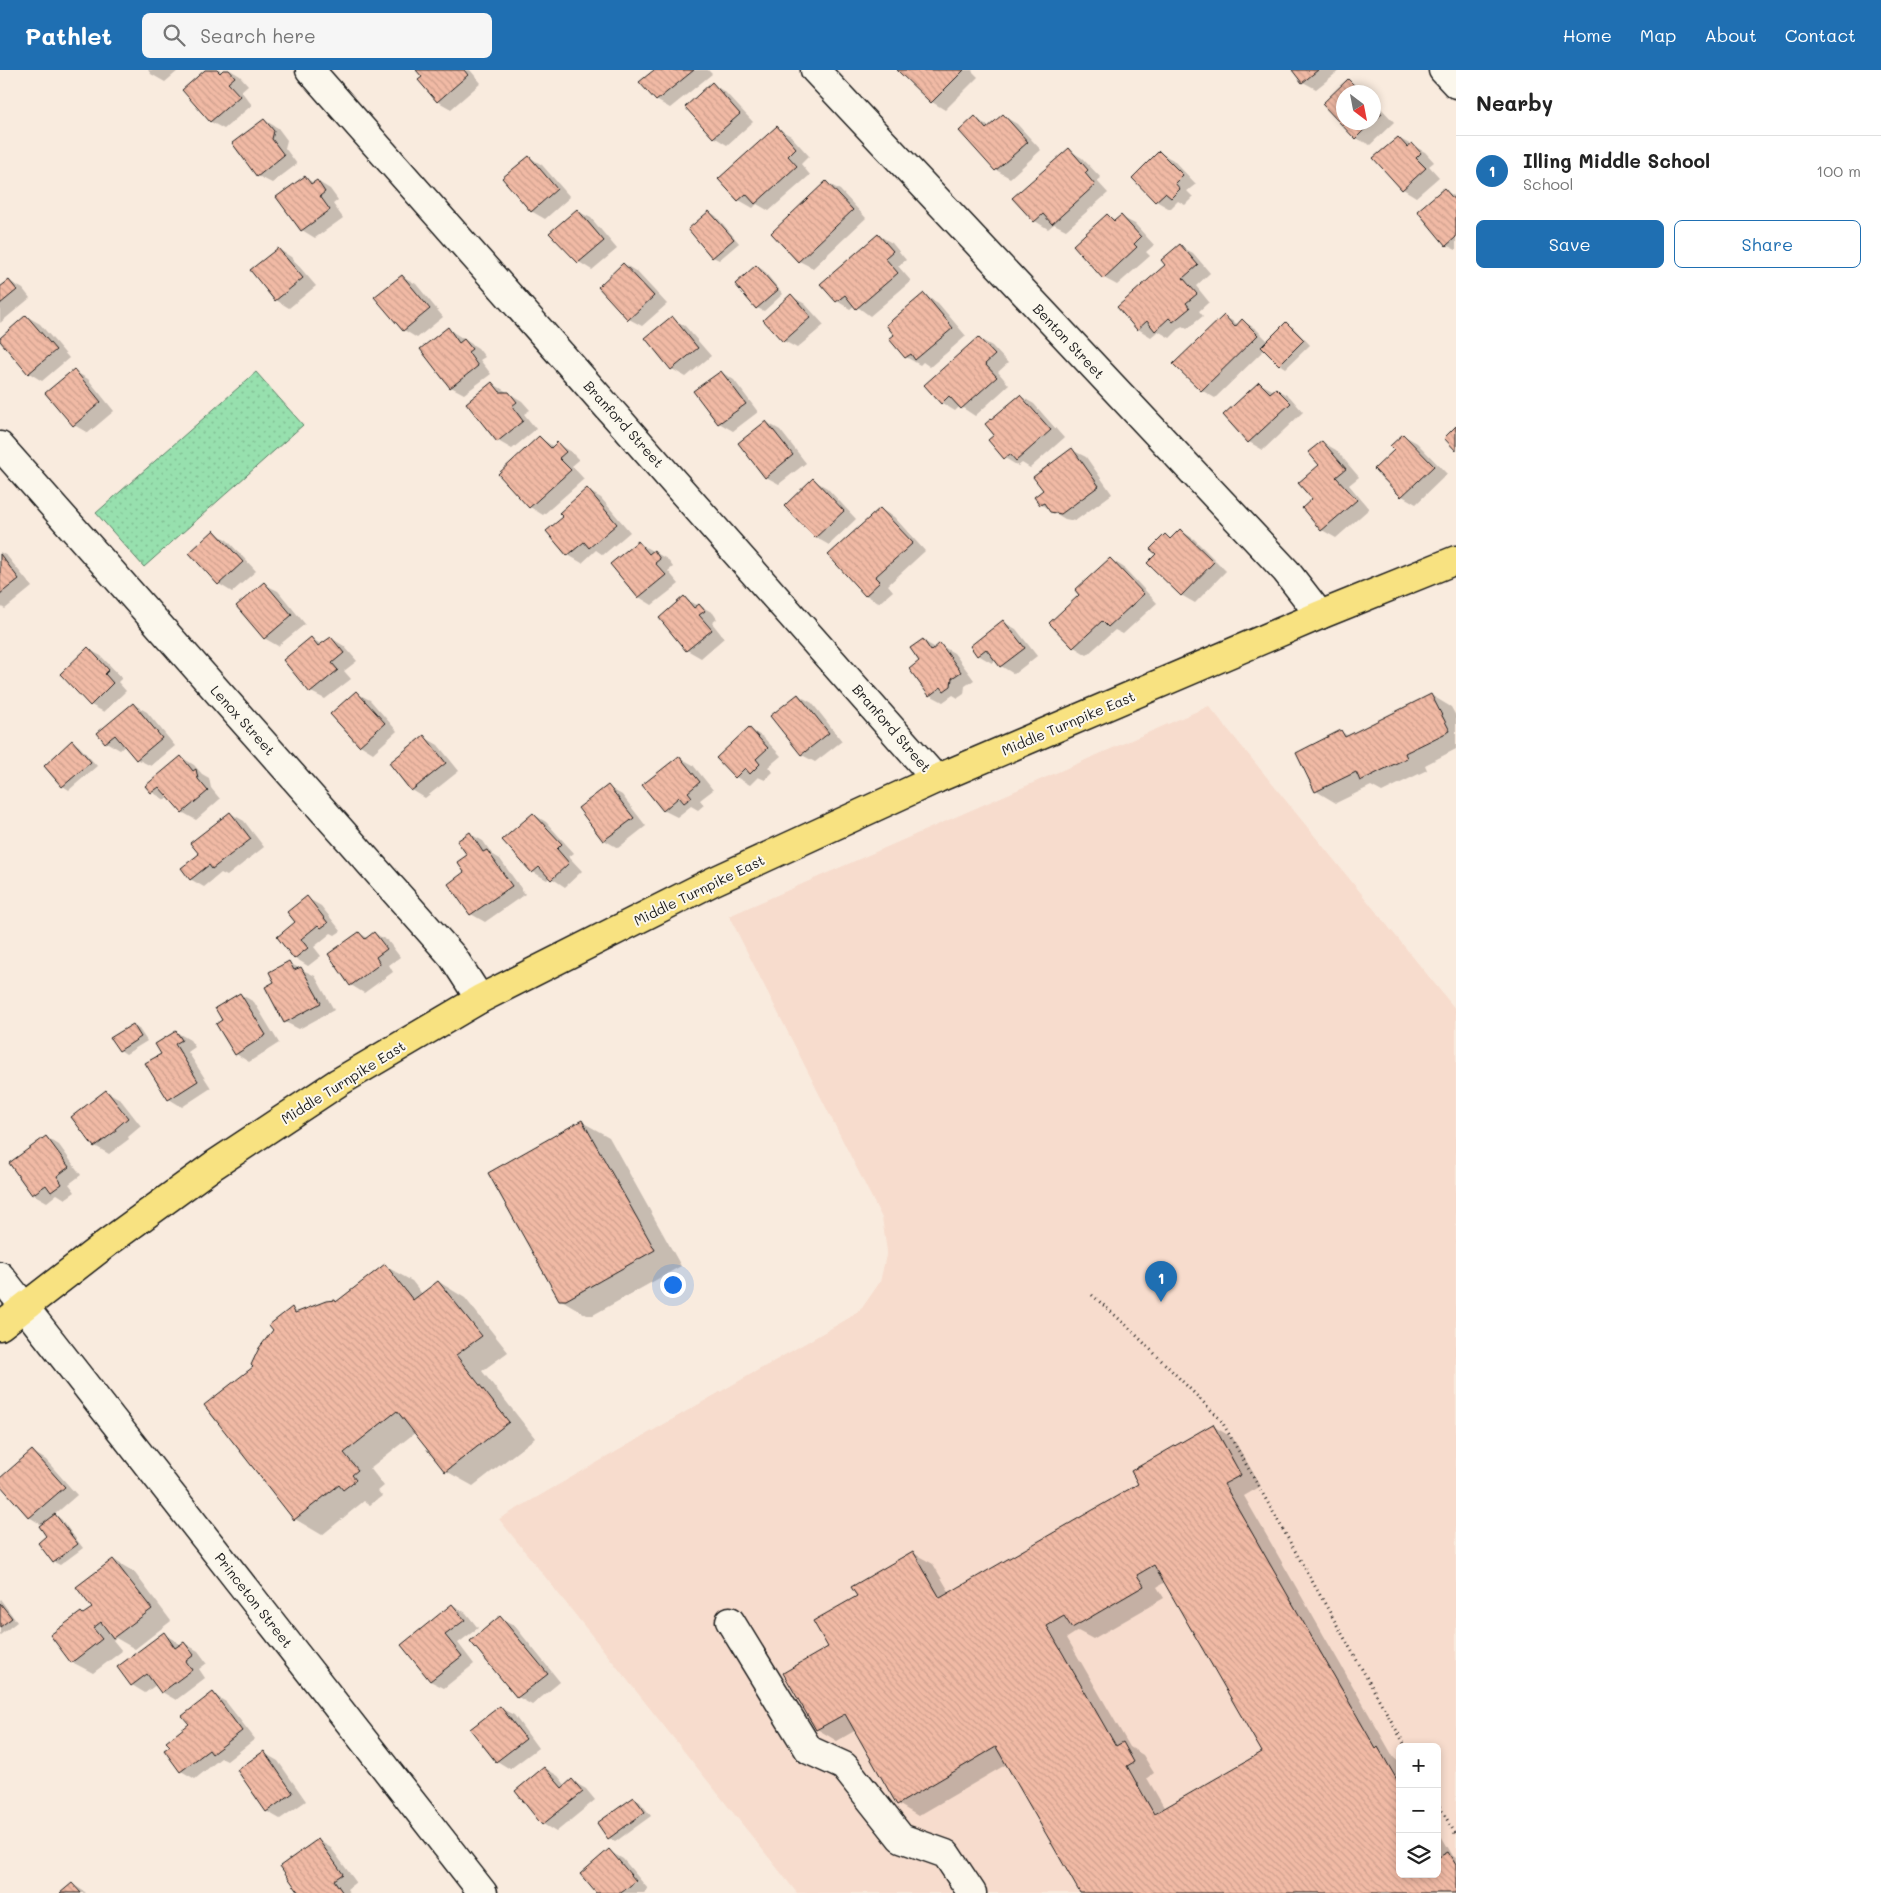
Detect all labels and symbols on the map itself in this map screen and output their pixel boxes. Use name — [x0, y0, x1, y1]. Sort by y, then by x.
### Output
north arrow — [1336, 85, 1381, 130]
street label: Benton Street — [1029, 299, 1109, 383]
street label: Branford Street — [580, 376, 668, 472]
street label: Branford Street — [848, 680, 936, 776]
street label: Lenox Street — [206, 681, 280, 759]
street label: Middle Turnpike East — [998, 686, 1138, 760]
street label: Middle Turnpike East — [630, 850, 768, 930]
street label: Middle Turnpike East — [277, 1036, 409, 1128]
pin: 1 — [1145, 1261, 1177, 1302]
your location — [660, 1272, 686, 1298]
street label: Princeton Street — [211, 1549, 297, 1651]

